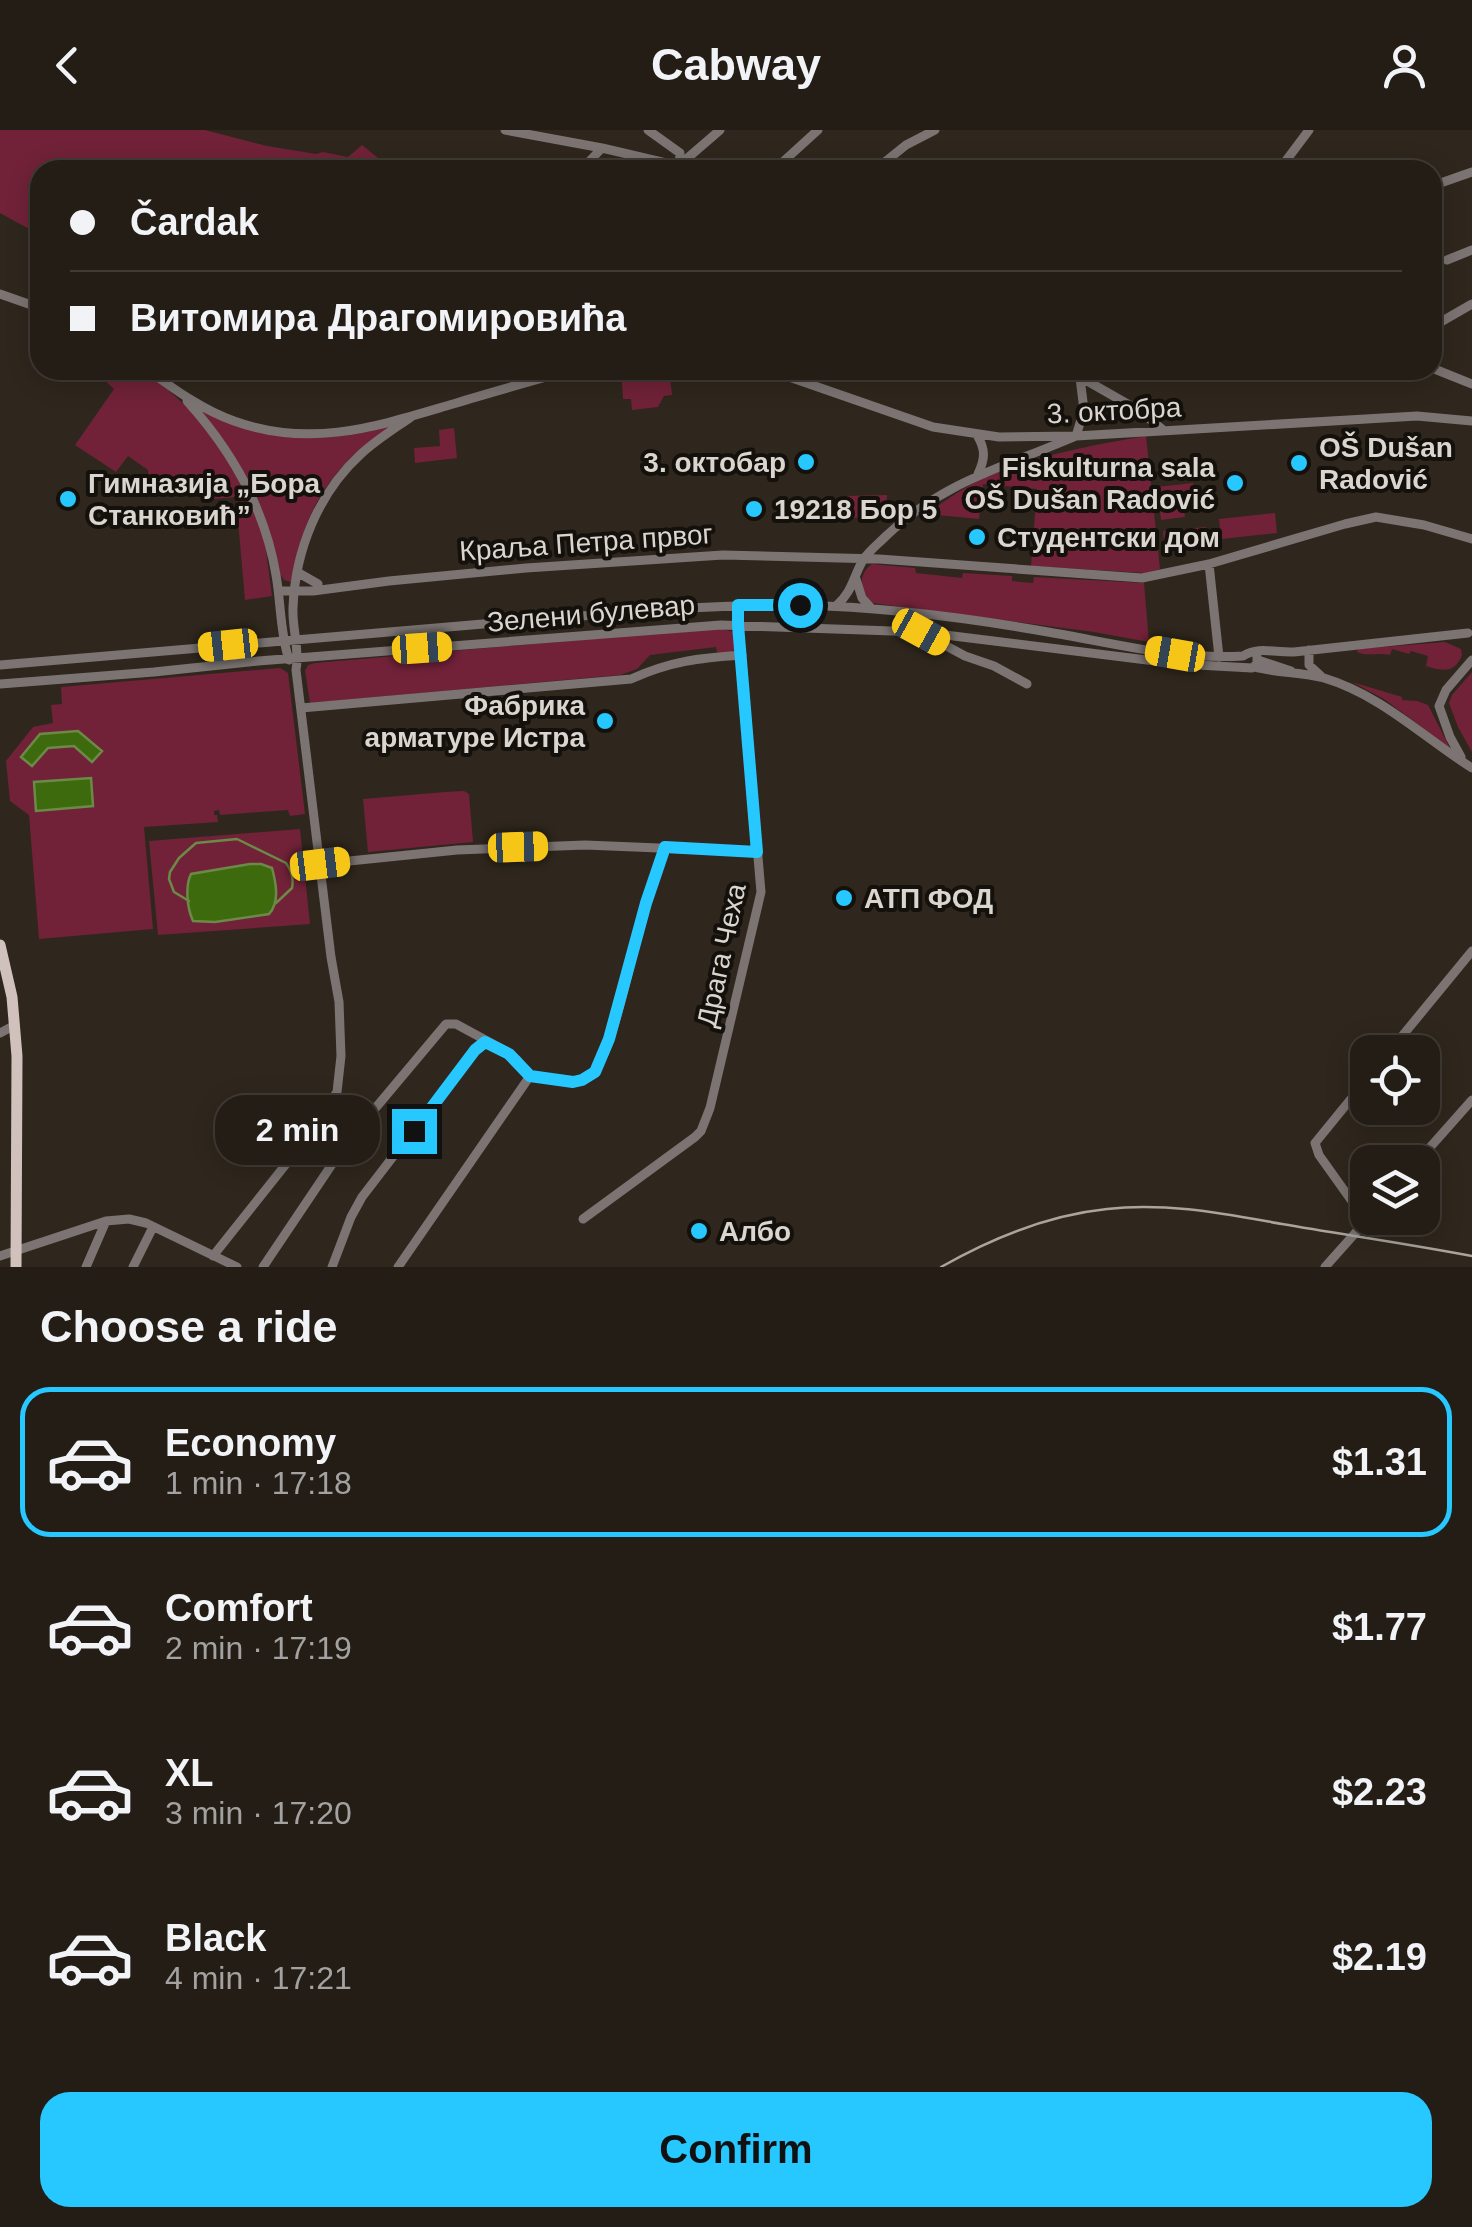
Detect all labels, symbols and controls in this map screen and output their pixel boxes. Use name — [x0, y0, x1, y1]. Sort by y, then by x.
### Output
icon: back — [40, 38, 95, 93]
icon: person — [1377, 38, 1432, 93]
text: Cabway — [651, 39, 821, 90]
text: Čardak — [130, 201, 259, 243]
text: Витомира Драгомировића — [130, 297, 626, 339]
street label: 3. октобра — [1046, 391, 1182, 429]
place label: OŠ Dušan Radović — [1319, 431, 1453, 495]
place label: 3. октобар — [643, 447, 786, 478]
marker: 3. октобар — [795, 451, 817, 473]
place label: Fiskulturna sala OŠ Dušan Radović — [964, 452, 1215, 515]
marker: OŠ Dušan Radović — [1288, 452, 1310, 474]
place label: Гимназија „Бора Станковић” — [88, 468, 321, 531]
marker: Fiskulturna sala OŠ Dušan Radović — [1224, 472, 1246, 494]
marker: Гимназија „Бора Станковић” — [57, 488, 79, 510]
place label: 19218 Бор 5 — [774, 494, 937, 525]
marker: 19218 Бор 5 — [743, 498, 765, 520]
street label: Краља Петра првог — [458, 518, 714, 567]
place label: Студентски дом — [997, 522, 1220, 553]
marker: Студентски дом — [966, 526, 988, 548]
route start — [778, 583, 823, 628]
street label: Зелени булевар — [486, 589, 696, 638]
car — [887, 604, 955, 660]
car — [197, 627, 259, 663]
car — [391, 631, 453, 665]
car — [1143, 634, 1207, 674]
place label: Фабрика арматуре Истра — [365, 690, 585, 753]
marker: Фабрика арматуре Истра — [594, 710, 616, 732]
car — [487, 831, 549, 863]
car — [288, 845, 352, 883]
street label: Драга Чеха — [691, 880, 752, 1030]
place label: АТП ФОД — [864, 883, 993, 914]
marker: АТП ФОД — [833, 887, 855, 909]
map controls — [1350, 1035, 1440, 1235]
button: locate — [1350, 1035, 1440, 1125]
callout: 2 min — [214, 1096, 379, 1166]
route end — [392, 1109, 437, 1154]
text: 2 min — [256, 1112, 339, 1148]
button: layers — [1350, 1145, 1440, 1235]
place label: Албо — [719, 1216, 791, 1247]
marker: Албо — [688, 1220, 710, 1242]
text: Choose a ride — [40, 1301, 338, 1352]
icon: car — [45, 1417, 135, 1507]
text: Economy — [165, 1422, 336, 1464]
text: $1.31 — [1332, 1441, 1427, 1483]
text: 1 min · 17:18 — [165, 1465, 352, 1501]
icon: car — [45, 1582, 135, 1672]
text: Comfort — [165, 1587, 313, 1629]
text: $1.77 — [1332, 1606, 1427, 1648]
text: 2 min · 17:19 — [165, 1630, 352, 1666]
icon: car — [45, 1747, 135, 1837]
text: XL — [165, 1752, 214, 1794]
text: $2.23 — [1332, 1771, 1427, 1813]
text: 3 min · 17:20 — [165, 1795, 352, 1831]
icon: car — [45, 1912, 135, 2002]
text: Black — [165, 1917, 266, 1959]
text: $2.19 — [1332, 1936, 1427, 1978]
text: 4 min · 17:21 — [165, 1960, 352, 1996]
button: Confirm — [40, 2092, 1432, 2207]

